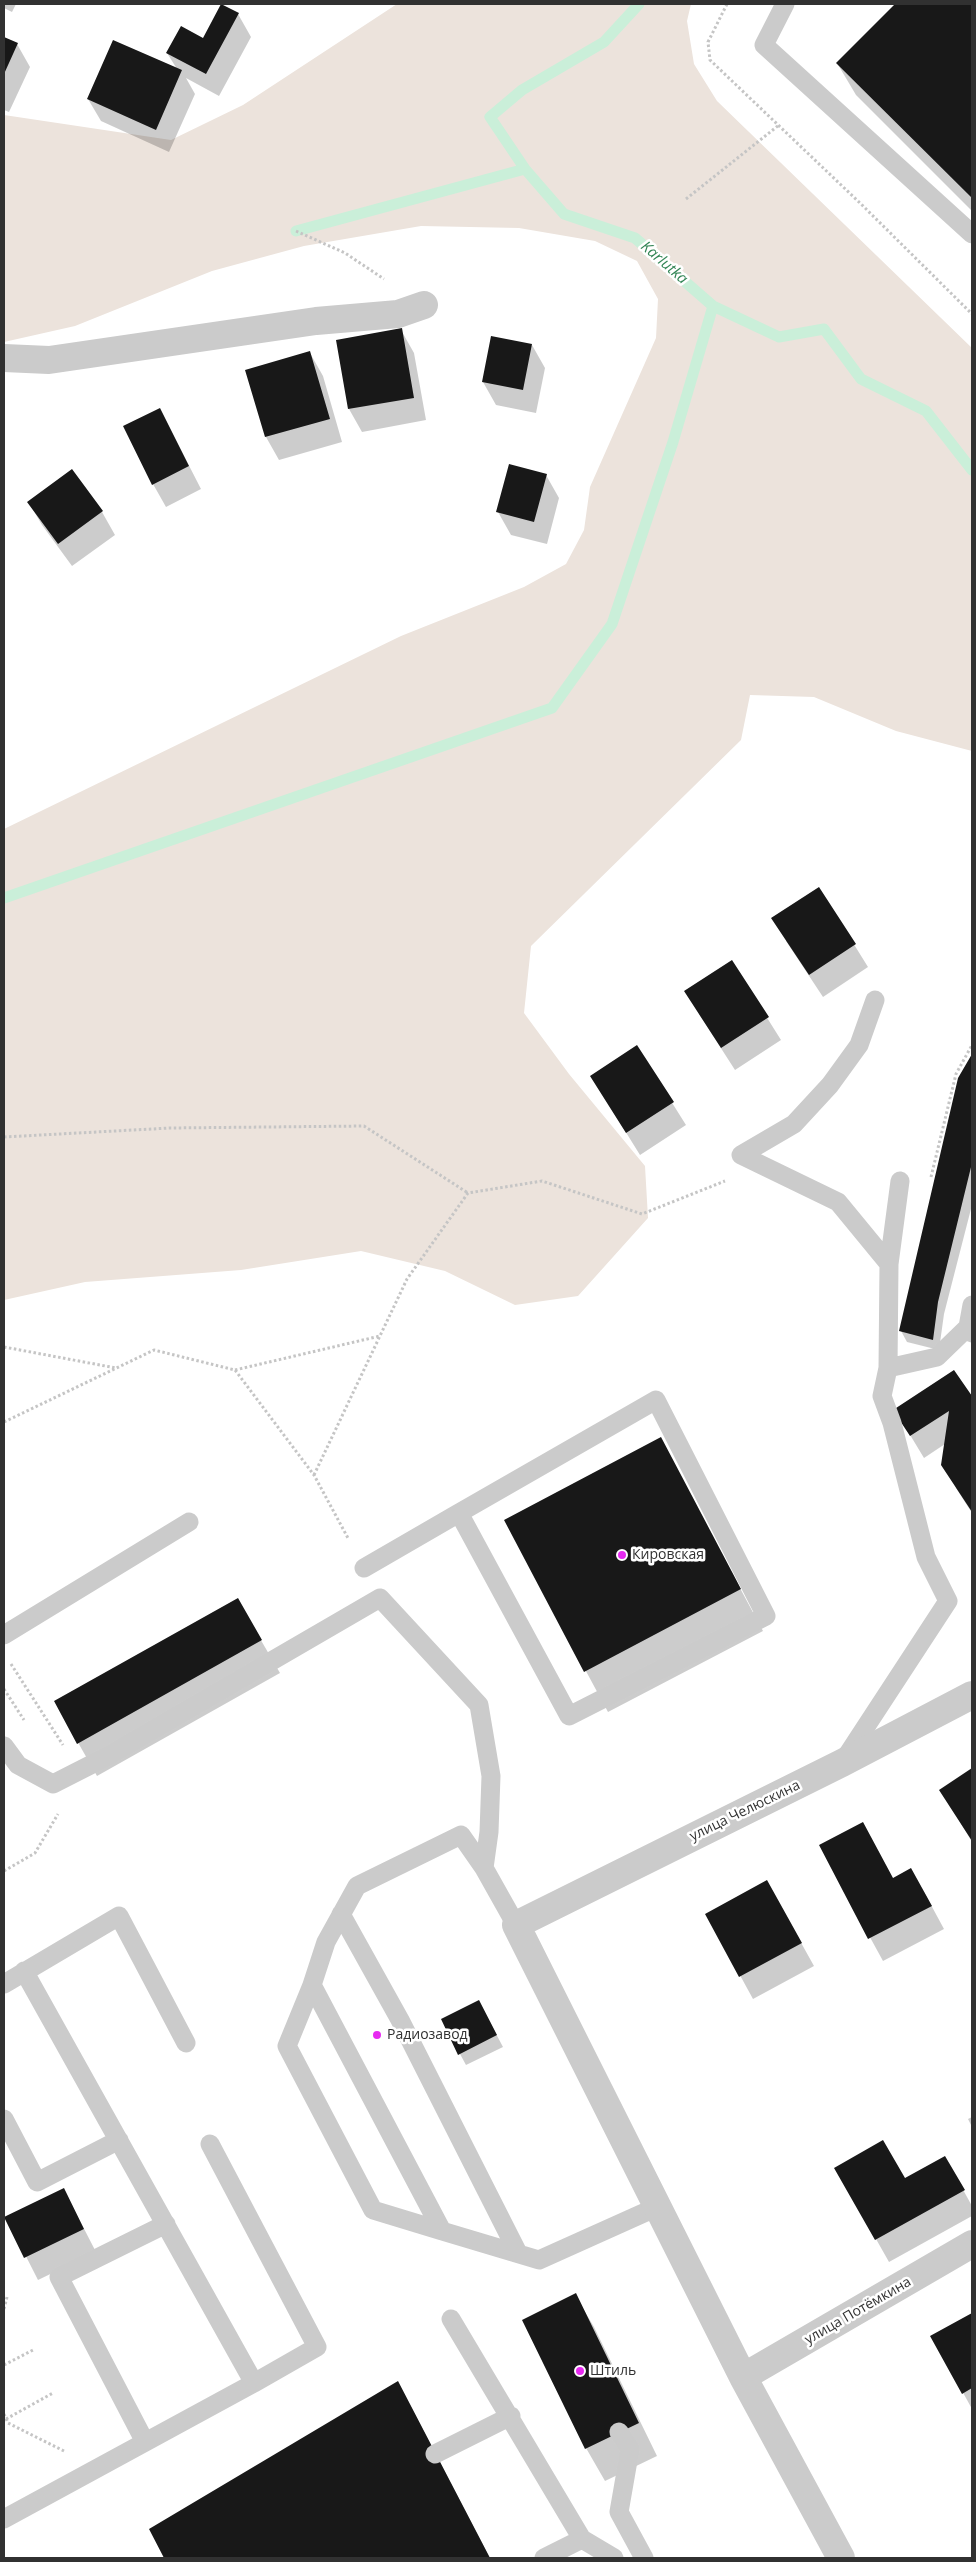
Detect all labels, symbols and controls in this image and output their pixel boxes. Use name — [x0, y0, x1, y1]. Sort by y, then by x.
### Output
water label: Karlutka — [637, 238, 691, 288]
place label: Кировская — [632, 1547, 704, 1563]
marker: Кировская — [616, 1549, 628, 1561]
street label: улица Челюскина — [687, 1777, 803, 1845]
place label: Радиозавод — [387, 2027, 468, 2043]
marker: Радиозавод — [371, 2029, 383, 2041]
street label: улица Потёмкина — [802, 2274, 914, 2348]
place label: Штиль — [590, 2363, 636, 2379]
marker: Штиль — [574, 2365, 586, 2377]

